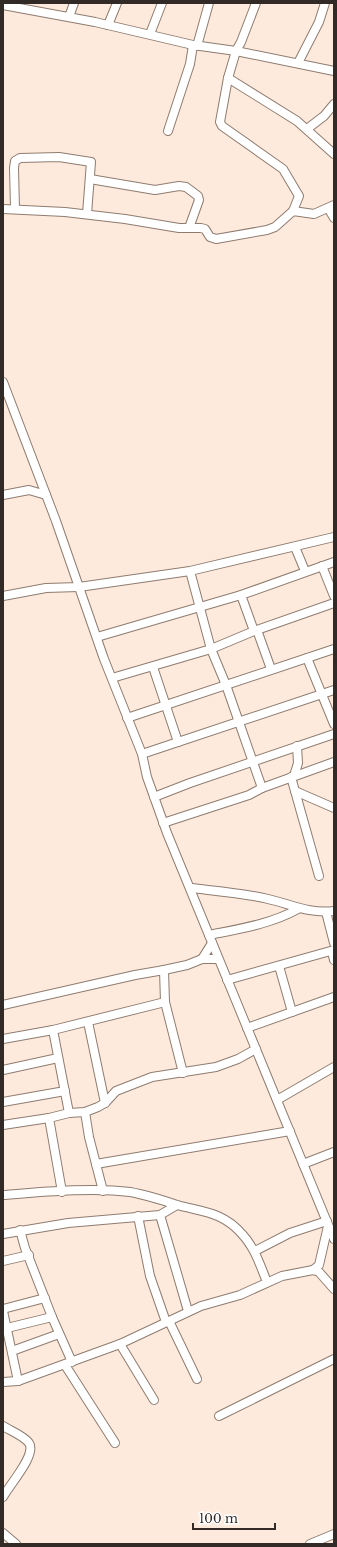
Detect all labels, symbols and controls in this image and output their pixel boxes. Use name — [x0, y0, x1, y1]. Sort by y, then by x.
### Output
scale bar — [193, 1505, 275, 1531]
text: 100 m — [199, 1511, 238, 1526]

